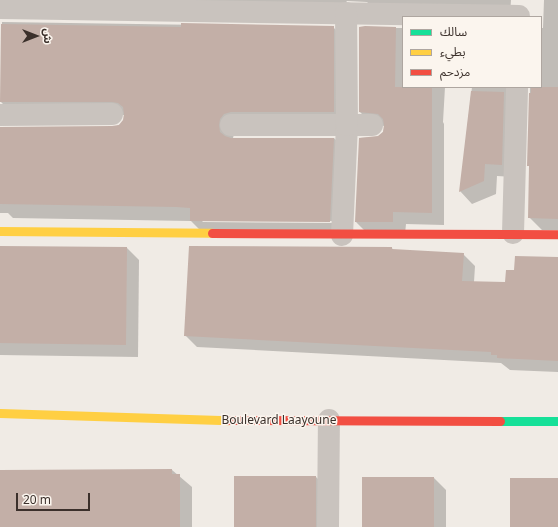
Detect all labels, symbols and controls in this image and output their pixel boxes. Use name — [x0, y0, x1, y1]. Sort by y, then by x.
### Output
north arrow — [16, 16, 56, 56]
legend — [402, 16, 542, 88]
text: سالك — [440, 23, 467, 40]
text: ش — [41, 28, 56, 44]
text: بطيء — [440, 43, 466, 60]
text: مزدحم — [440, 63, 470, 80]
street label: Boulevard Laayoune — [222, 413, 336, 427]
scale bar — [18, 485, 92, 511]
text: 20 m — [23, 491, 51, 508]

